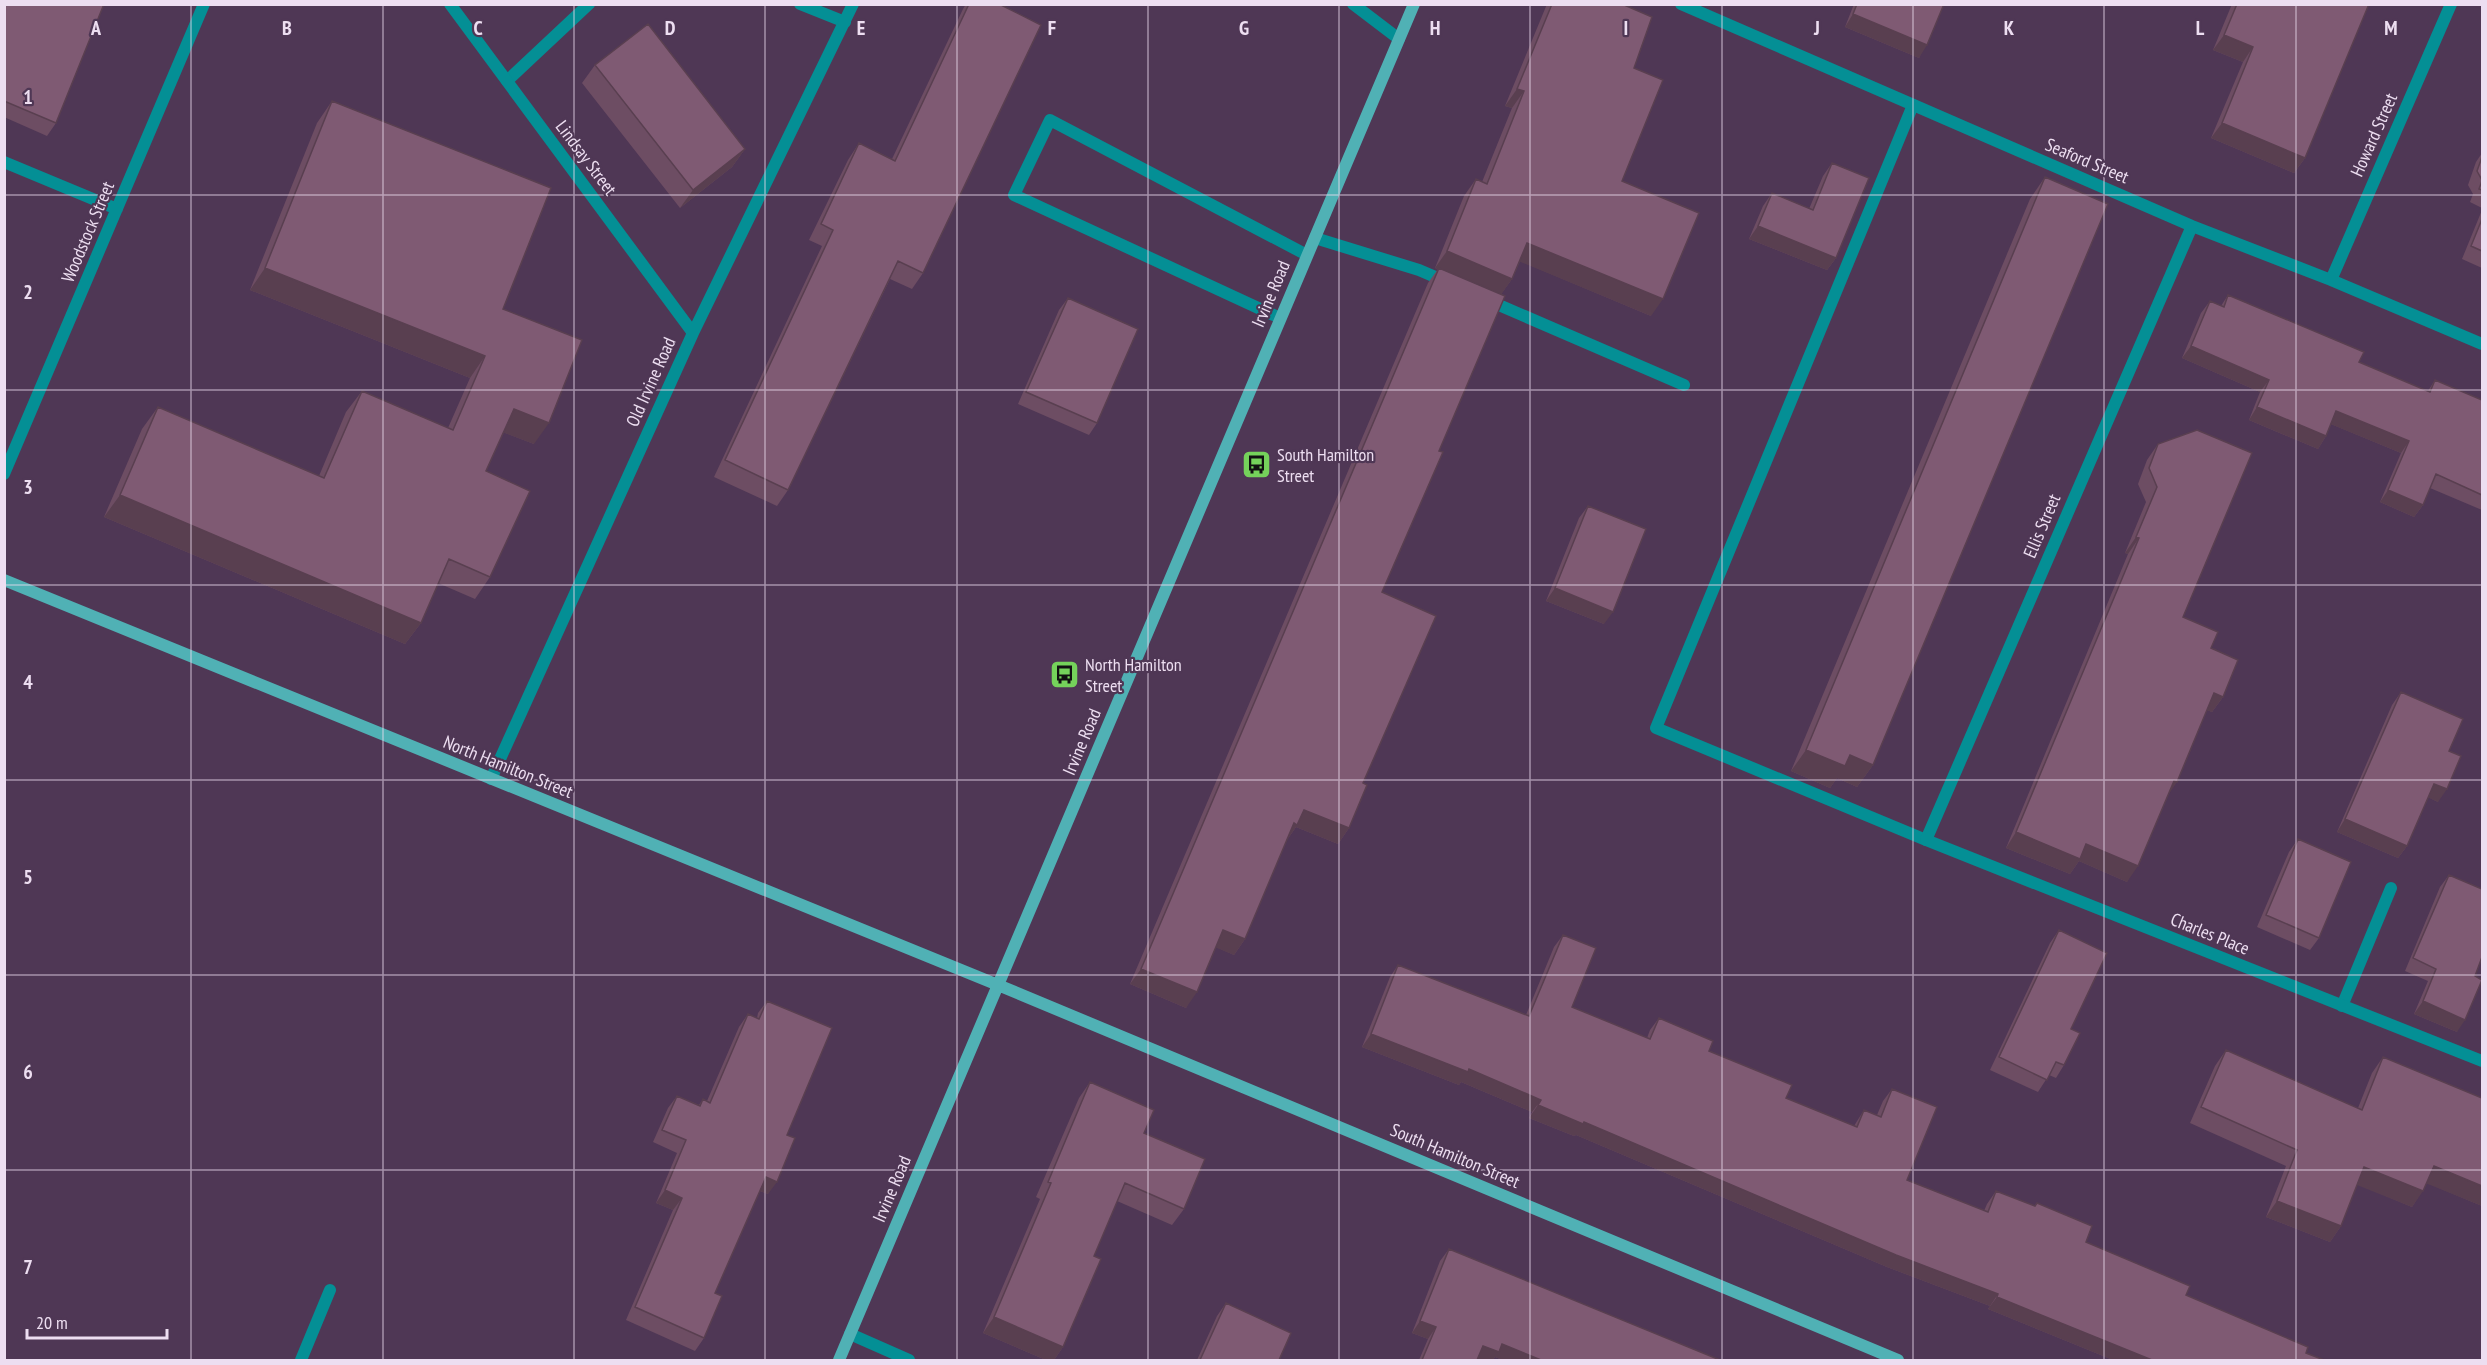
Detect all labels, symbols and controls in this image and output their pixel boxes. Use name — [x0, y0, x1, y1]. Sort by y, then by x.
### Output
text: A — [90, 15, 102, 41]
text: B — [282, 15, 292, 41]
text: C — [473, 15, 483, 41]
text: D — [665, 15, 676, 41]
text: E — [857, 15, 865, 41]
text: F — [1048, 15, 1056, 41]
text: G — [1239, 15, 1249, 41]
text: H — [1430, 15, 1440, 41]
text: I — [1624, 15, 1628, 41]
text: J — [1813, 15, 1820, 41]
text: K — [2004, 15, 2015, 41]
text: L — [2196, 15, 2205, 41]
text: M — [2384, 15, 2398, 41]
text: 1 — [23, 84, 33, 110]
street label: Howard Street — [2345, 89, 2402, 180]
street label: Lindsay Street — [551, 116, 622, 200]
street label: Seaford Street — [2042, 133, 2132, 188]
street label: Woodstock Street — [56, 178, 119, 286]
street label: Irvine Road — [1246, 257, 1295, 330]
text: 2 — [23, 279, 33, 305]
street label: Old Irvine Road — [621, 333, 680, 430]
place label: South Hamilton Street — [1277, 443, 1374, 487]
bus stop icon: South Hamilton Street — [1240, 449, 1272, 481]
text: 3 — [23, 474, 33, 500]
street label: Ellis Street — [2018, 490, 2065, 561]
place label: North Hamilton Street — [1085, 653, 1182, 697]
bus stop icon: North Hamilton Street — [1048, 659, 1080, 691]
text: 4 — [23, 669, 33, 695]
street label: Irvine Road — [1057, 705, 1106, 778]
street label: North Hamilton Street — [440, 730, 576, 803]
text: 5 — [23, 864, 33, 890]
street label: Charles Place — [2167, 907, 2253, 960]
text: 6 — [23, 1059, 33, 1085]
street label: South Hamilton Street — [1387, 1118, 1523, 1193]
street label: Irvine Road — [867, 1152, 916, 1225]
text: 7 — [23, 1254, 33, 1280]
scale bar — [27, 1302, 166, 1340]
text: 20 m — [36, 1311, 68, 1334]

